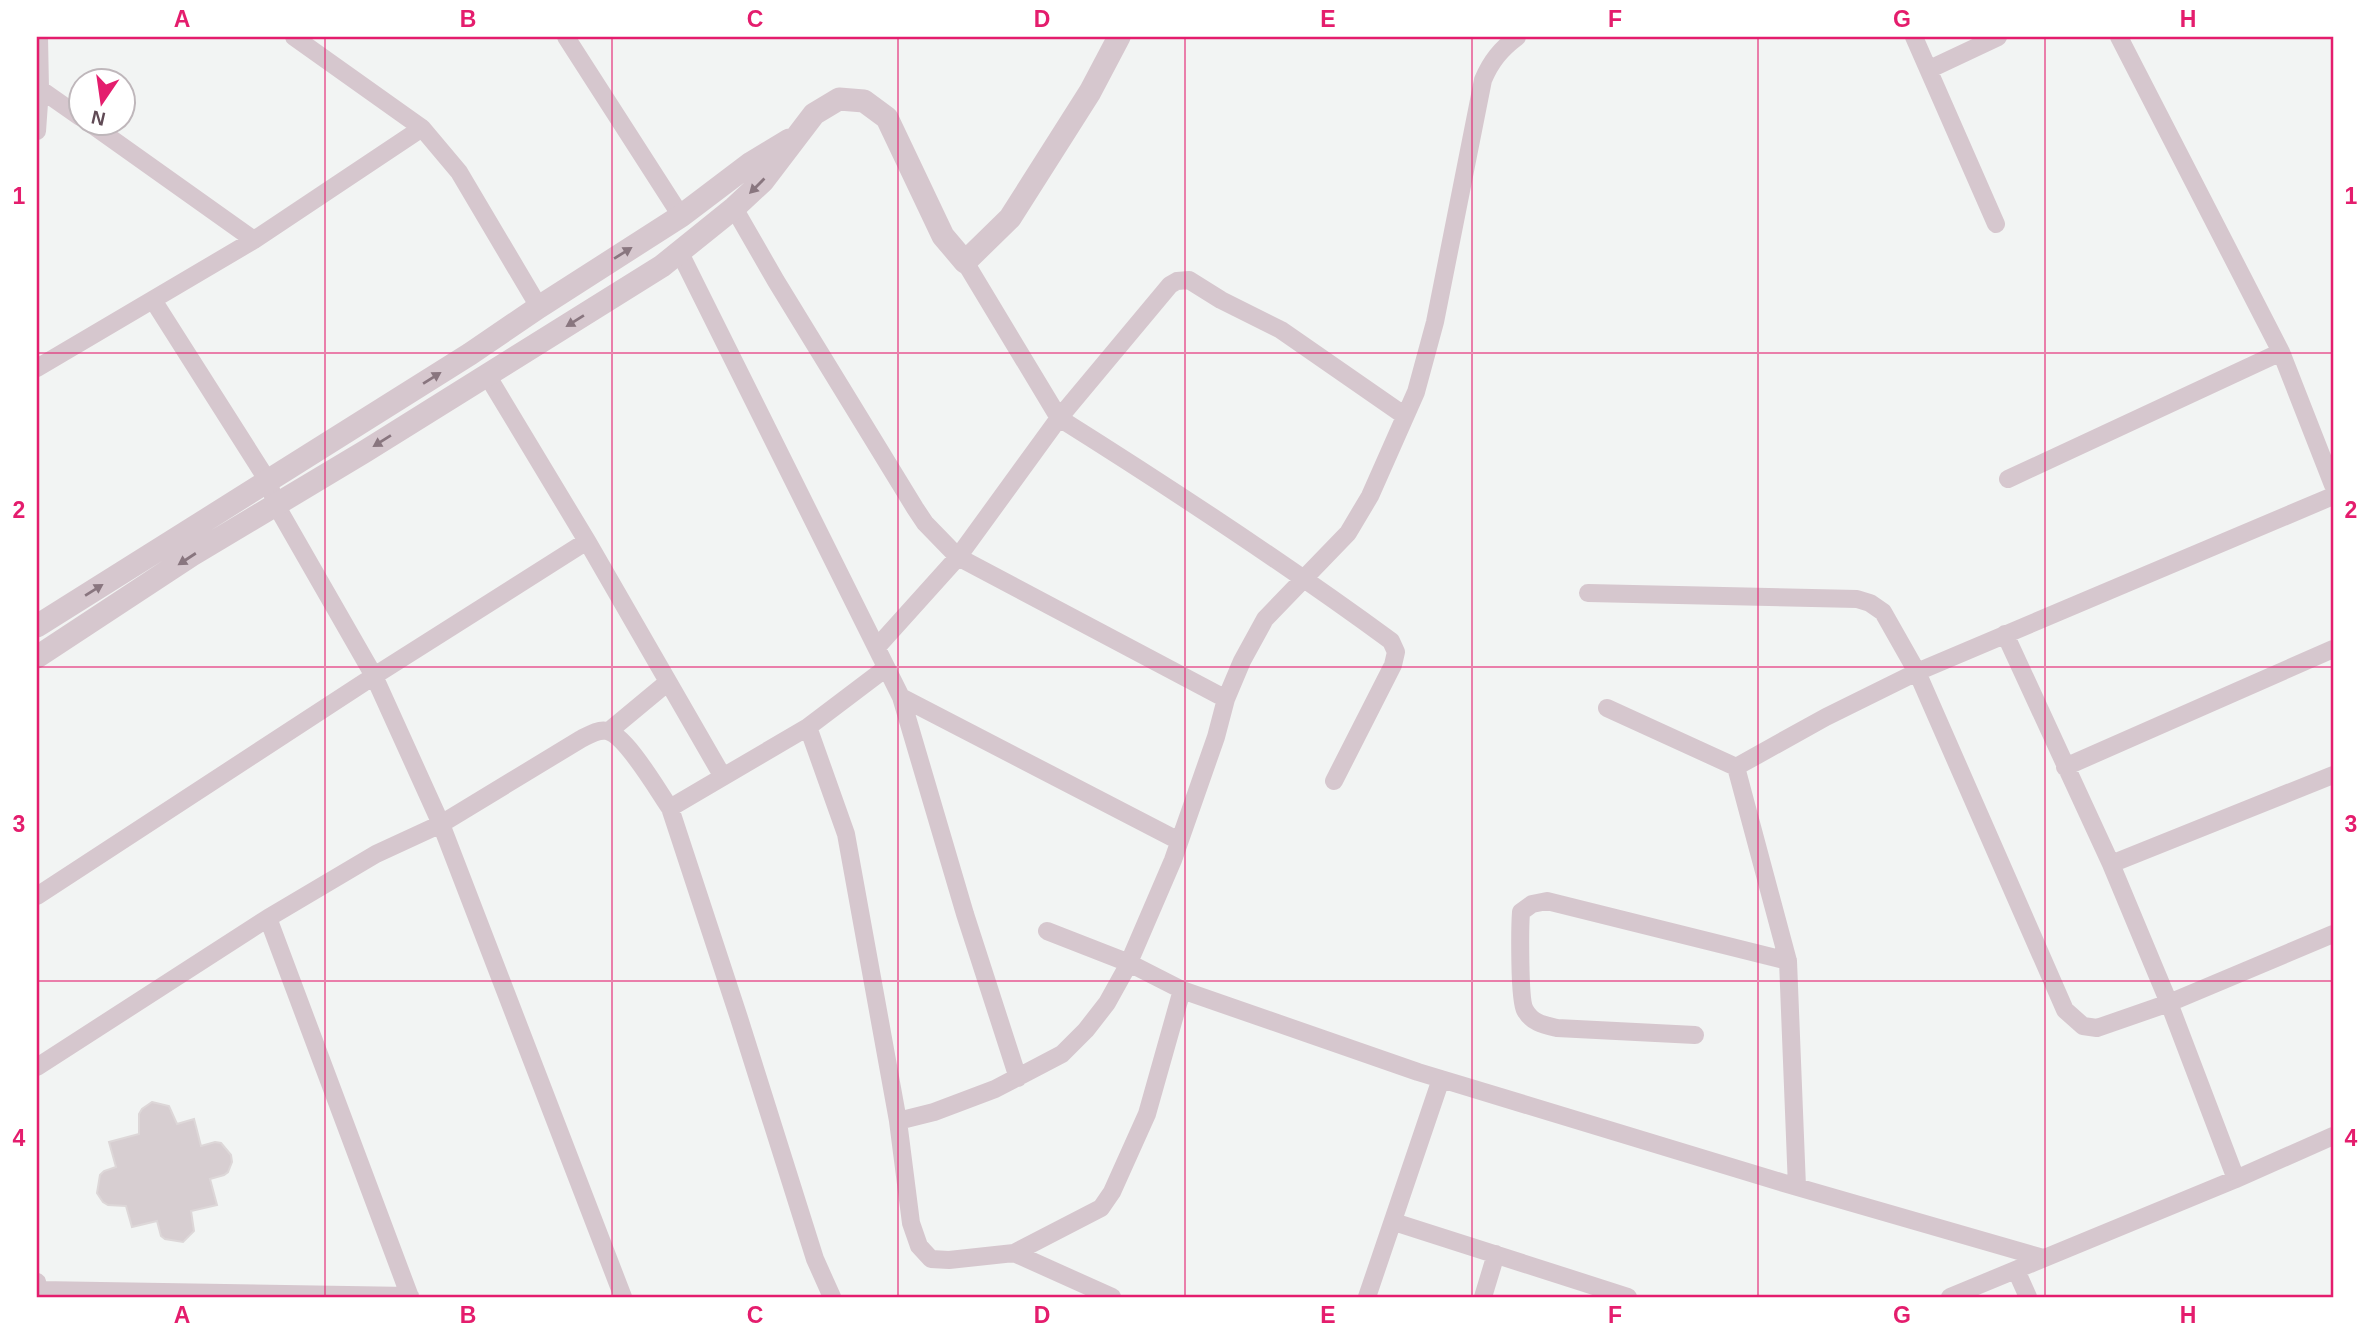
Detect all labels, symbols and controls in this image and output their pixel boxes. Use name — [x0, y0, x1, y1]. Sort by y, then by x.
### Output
text: A — [174, 6, 190, 32]
text: B — [460, 6, 476, 32]
text: C — [747, 6, 763, 32]
text: D — [1034, 6, 1050, 32]
text: E — [1320, 6, 1336, 32]
text: F — [1608, 6, 1622, 32]
text: G — [1893, 6, 1911, 32]
text: H — [2180, 6, 2196, 32]
north arrow — [66, 66, 136, 136]
text: N — [89, 106, 107, 130]
one-way arrow — [750, 177, 766, 194]
text: 1 — [13, 183, 26, 209]
text: 1 — [2345, 183, 2358, 209]
one-way arrow — [613, 247, 633, 260]
one-way arrow — [565, 314, 584, 327]
one-way arrow — [423, 371, 442, 384]
one-way arrow — [372, 434, 391, 447]
text: 2 — [13, 497, 25, 523]
text: 2 — [2345, 497, 2357, 523]
one-way arrow — [177, 552, 197, 565]
one-way arrow — [85, 583, 104, 596]
text: 3 — [13, 811, 25, 837]
text: 3 — [2345, 811, 2357, 837]
text: 4 — [13, 1125, 26, 1151]
text: 4 — [2345, 1125, 2358, 1151]
text: A — [174, 1302, 190, 1328]
text: B — [460, 1302, 476, 1328]
text: C — [747, 1302, 763, 1328]
text: D — [1034, 1302, 1050, 1328]
text: E — [1320, 1302, 1336, 1328]
text: F — [1608, 1302, 1622, 1328]
text: G — [1893, 1302, 1911, 1328]
text: H — [2180, 1302, 2196, 1328]

